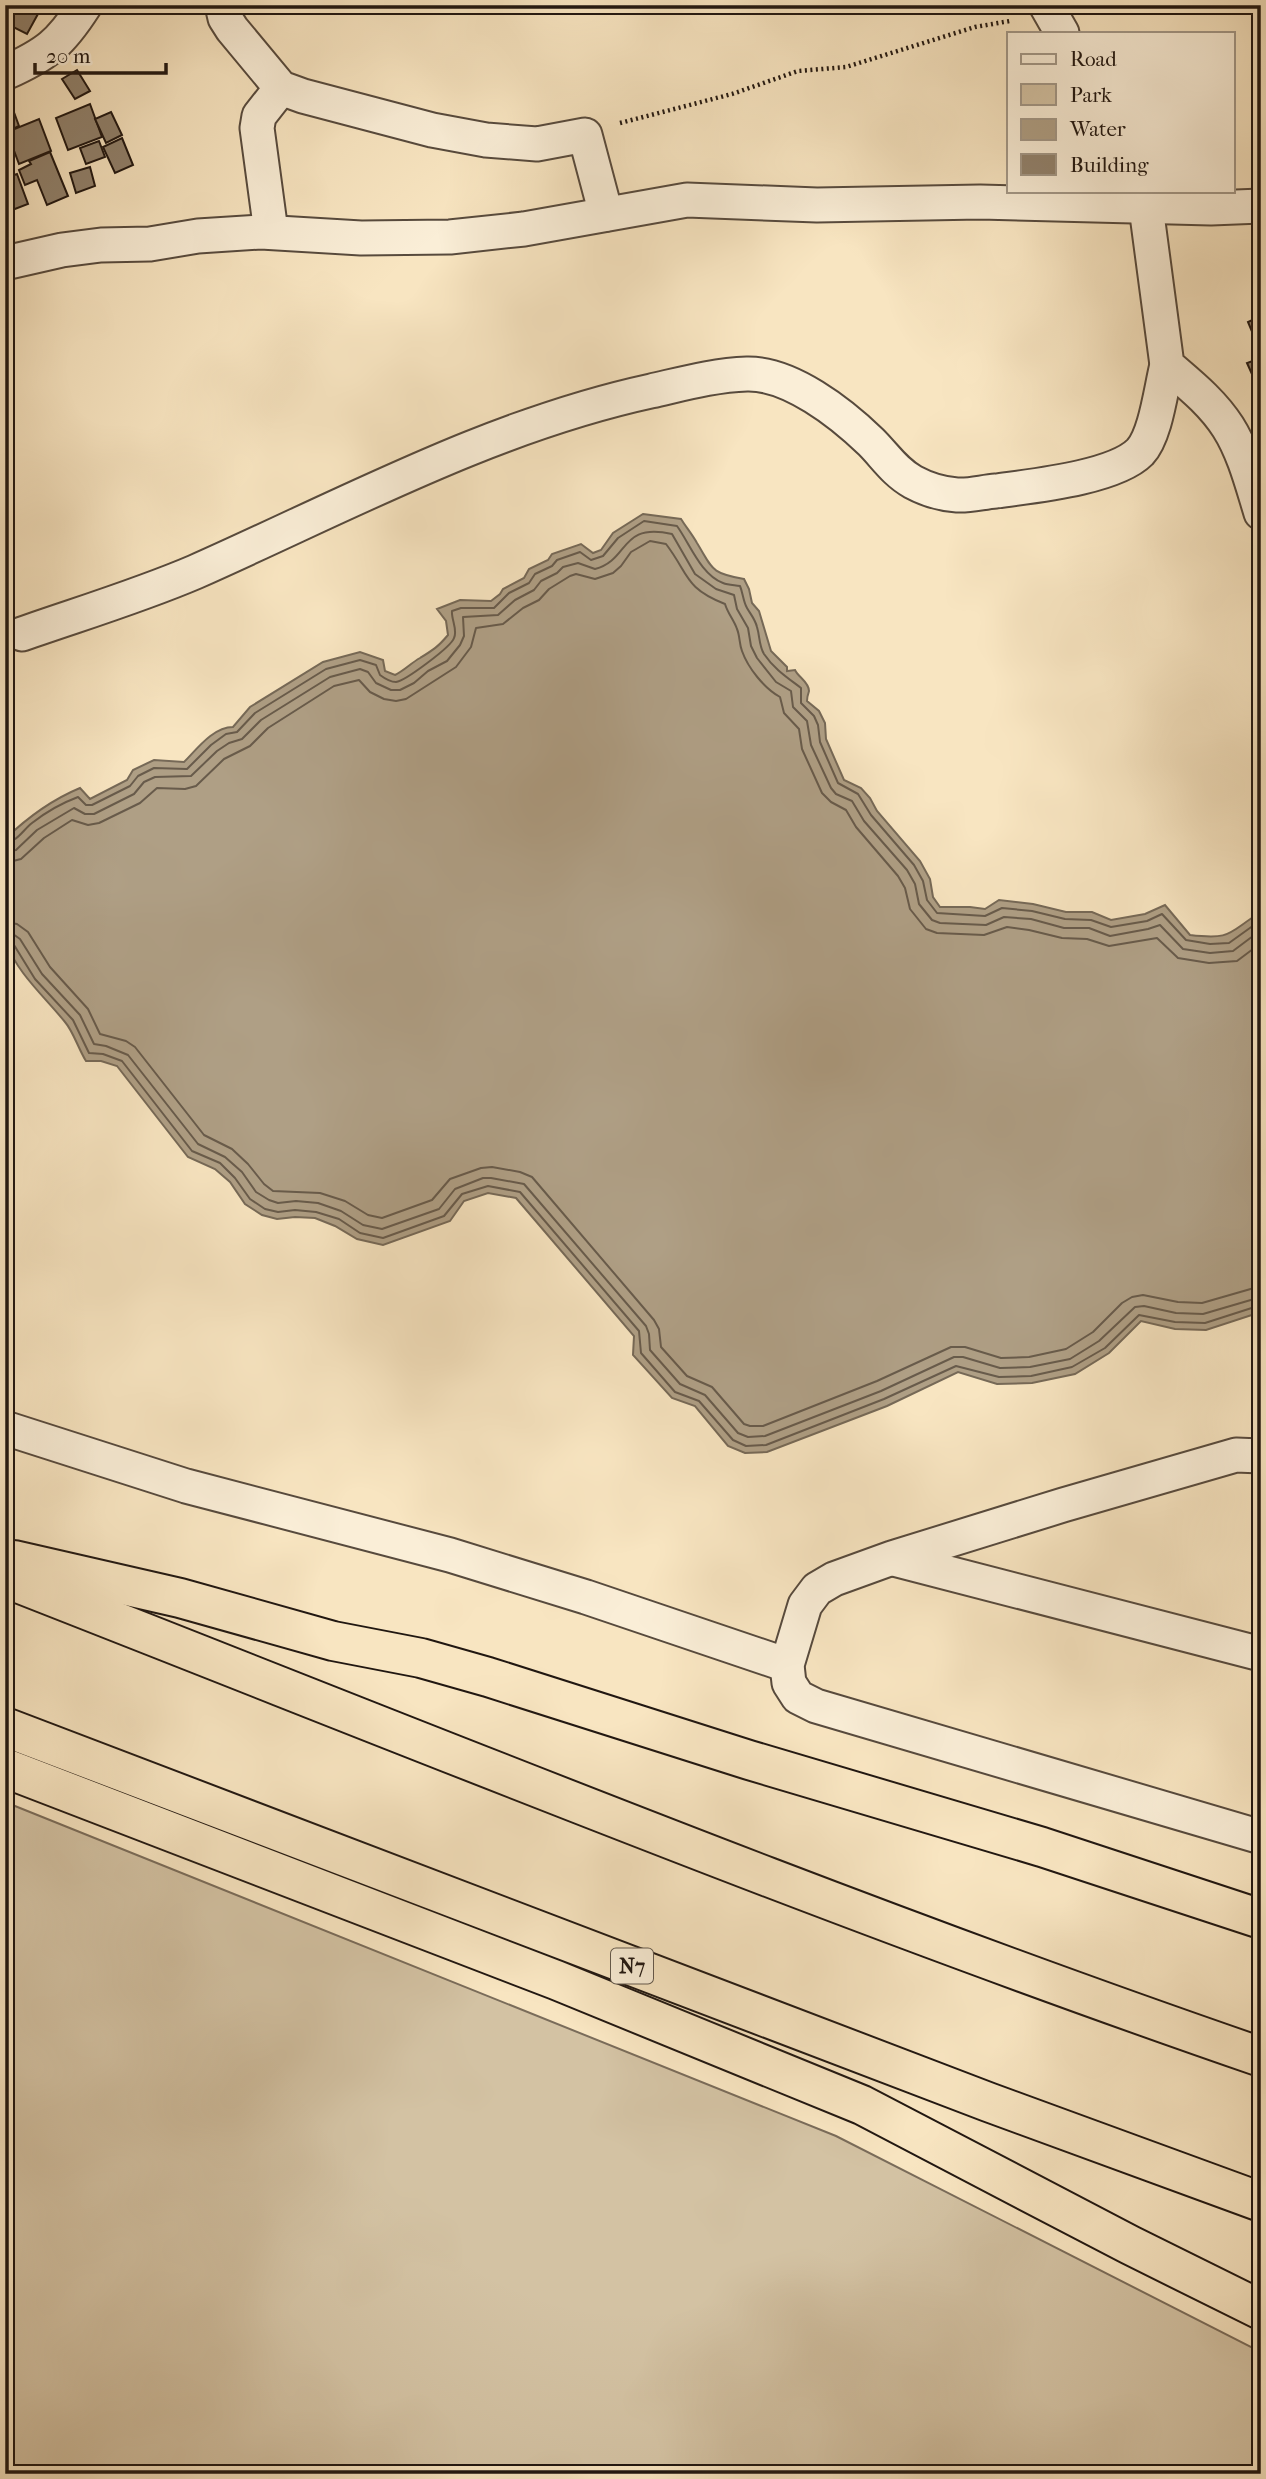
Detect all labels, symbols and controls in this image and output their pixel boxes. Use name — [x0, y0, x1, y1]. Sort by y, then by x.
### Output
scale bar — [35, 32, 166, 76]
legend — [1007, 32, 1234, 192]
text: 20 m — [46, 44, 91, 68]
text: Road — [1070, 47, 1117, 71]
text: Park — [1070, 83, 1112, 107]
text: Water — [1069, 117, 1126, 141]
text: Building — [1070, 153, 1149, 177]
road number: N7 — [611, 1948, 653, 1983]

